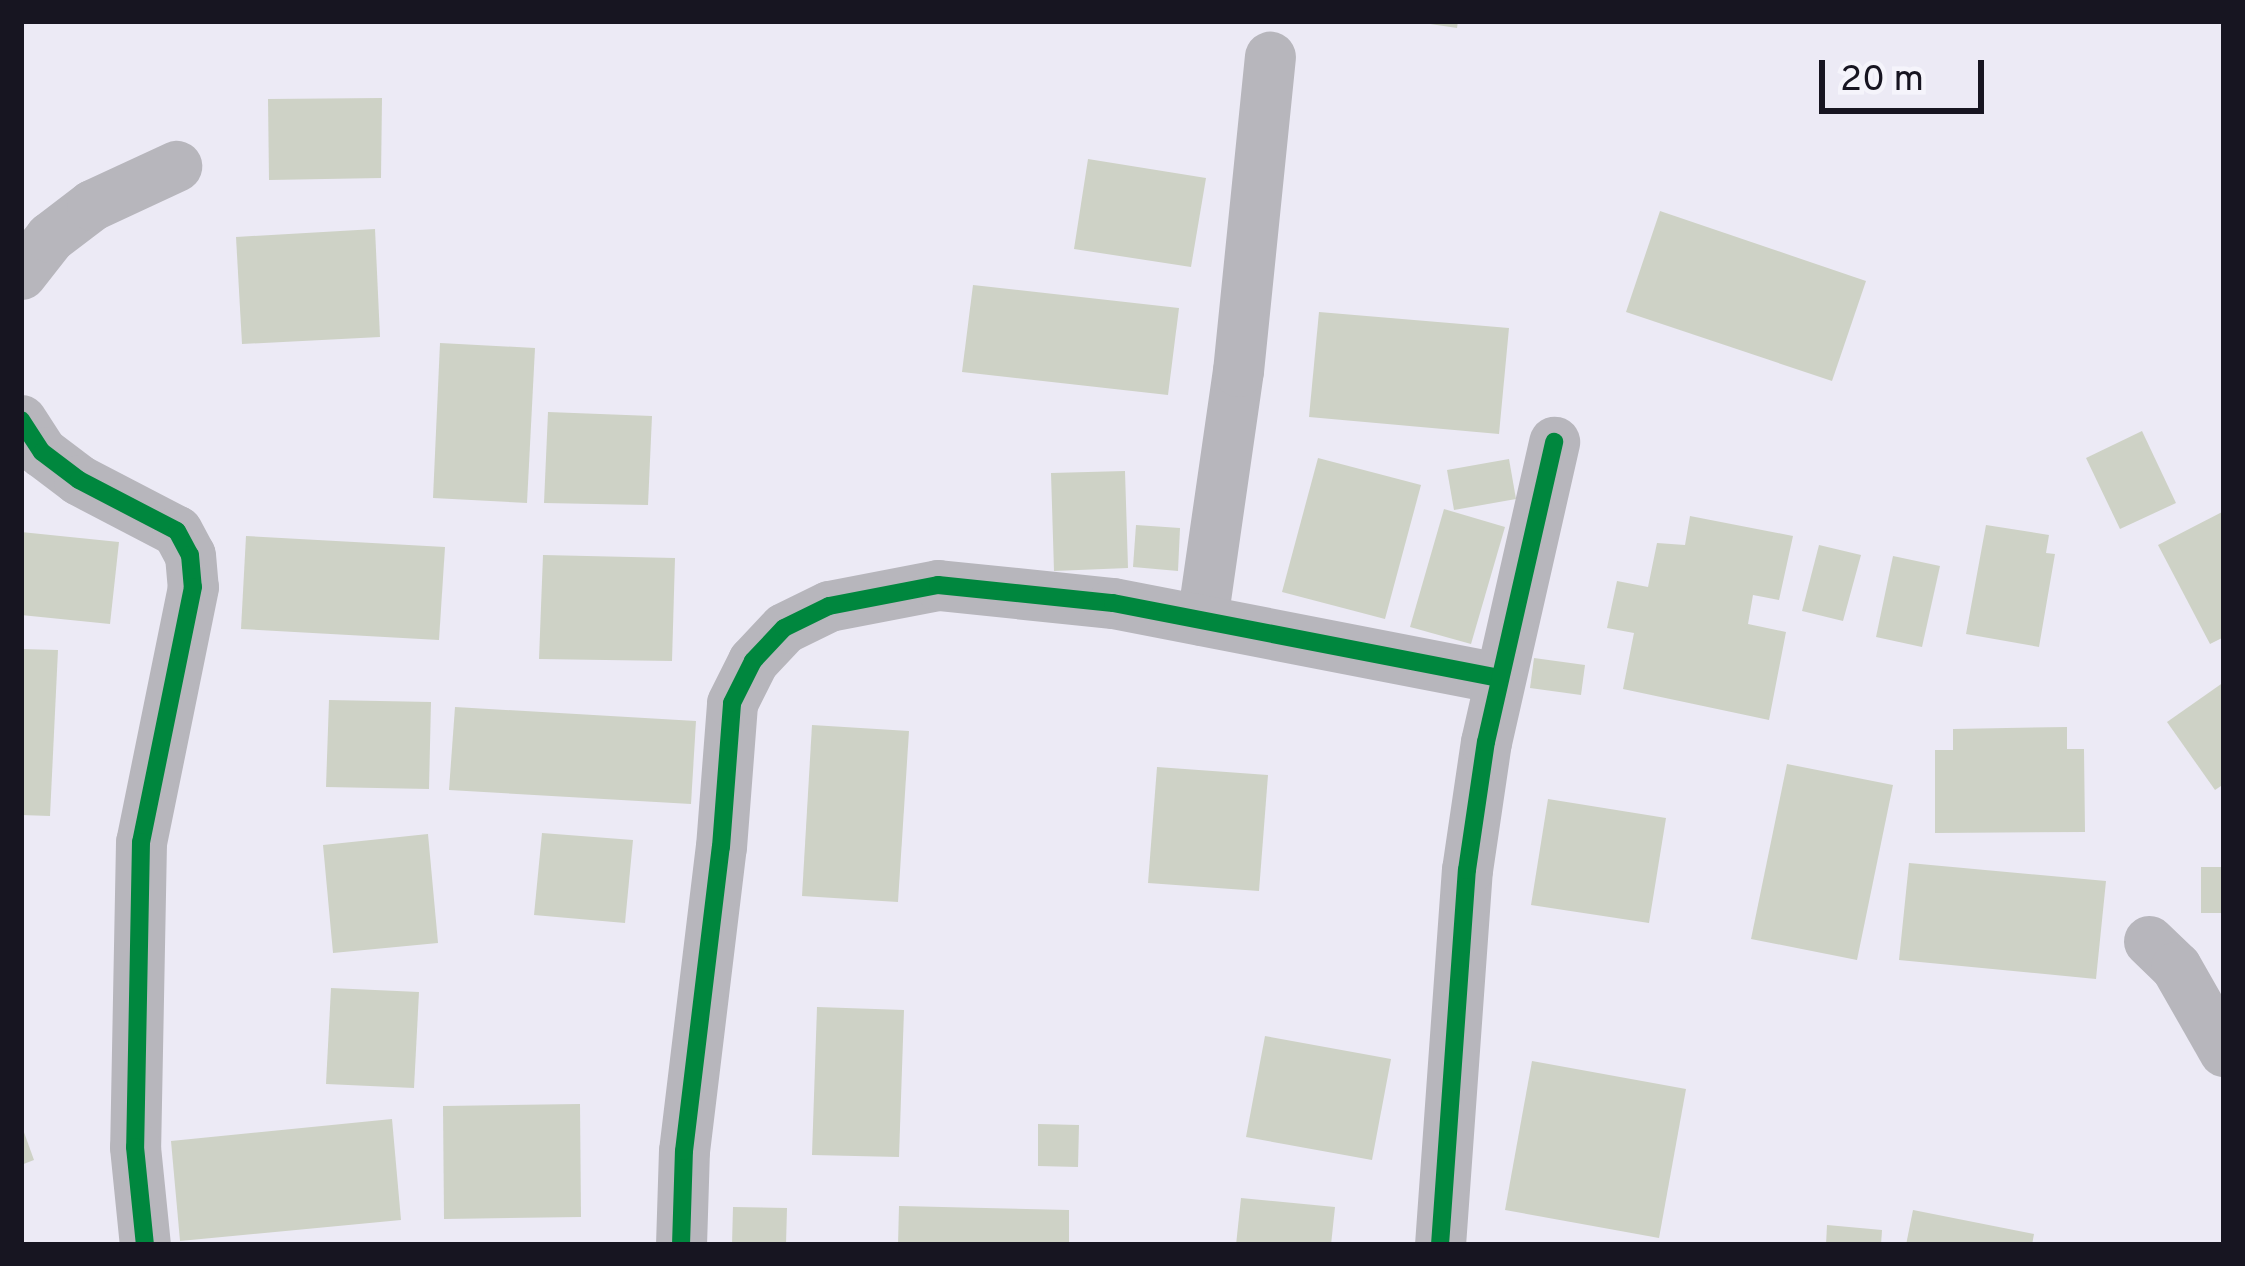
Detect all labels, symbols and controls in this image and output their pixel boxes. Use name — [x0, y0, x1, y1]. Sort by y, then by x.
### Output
scale bar — [1825, 36, 1990, 110]
text: 20 m — [1840, 58, 1924, 104]

